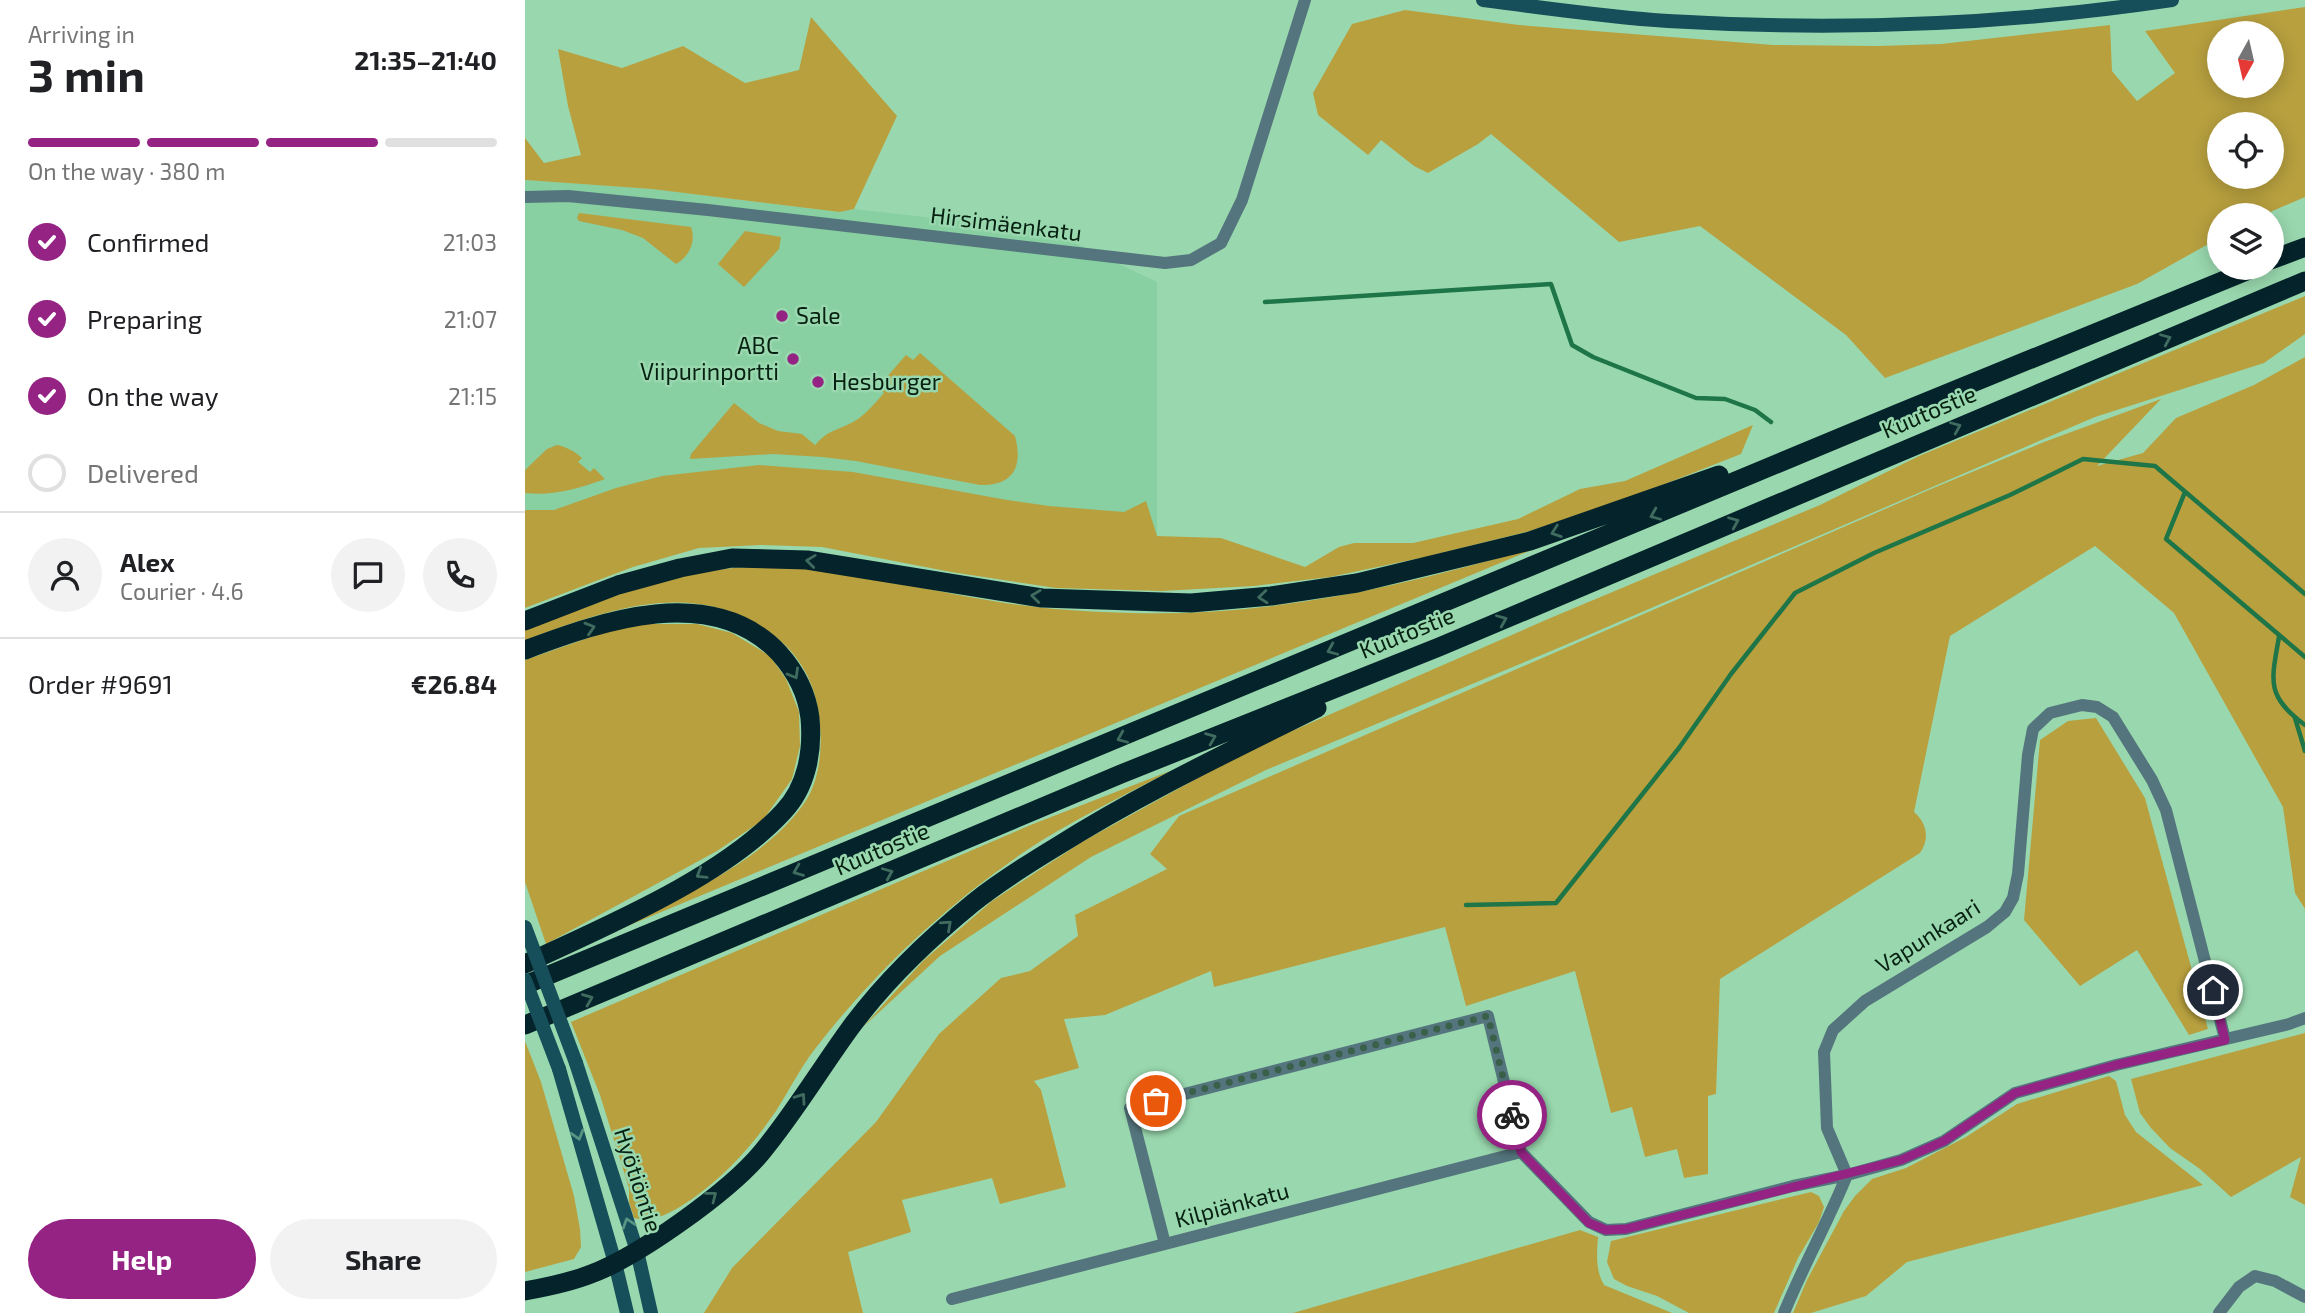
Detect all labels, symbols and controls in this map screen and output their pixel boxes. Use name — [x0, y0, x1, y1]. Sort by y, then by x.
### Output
text: Arriving in — [28, 20, 135, 48]
north arrow — [2207, 21, 2284, 98]
map controls — [2207, 21, 2284, 280]
text: 21:35–21:40 — [354, 44, 497, 75]
text: 3 min — [28, 46, 145, 101]
button: locate — [2207, 112, 2284, 189]
text: On the way · 380 m — [28, 157, 225, 185]
street label: Hirsimäenkatu — [929, 200, 1083, 246]
button: layers — [2207, 203, 2284, 280]
icon: check — [28, 223, 66, 261]
text: Confirmed — [87, 226, 210, 257]
text: 21:03 — [443, 228, 497, 256]
icon: check — [28, 300, 66, 338]
place label: Sale — [796, 301, 841, 329]
text: Preparing — [87, 303, 202, 334]
text: 21:07 — [444, 305, 497, 333]
marker: Sale — [774, 308, 790, 324]
place label: ABC Viipurinportti — [640, 331, 779, 385]
one-way arrow — [2159, 334, 2171, 348]
marker: ABC Viipurinportti — [785, 351, 801, 367]
place label: Hesburger — [832, 367, 941, 395]
marker: Hesburger — [810, 374, 826, 390]
icon: check — [28, 377, 66, 415]
street label: Kuutostie — [1877, 379, 1980, 444]
text: On the way — [87, 380, 218, 411]
text: 21:15 — [448, 382, 497, 410]
one-way arrow — [1949, 422, 1961, 436]
text: Delivered — [87, 457, 199, 488]
one-way arrow — [1649, 507, 1662, 521]
one-way arrow — [1727, 516, 1739, 530]
one-way arrow — [1551, 524, 1563, 538]
button: person — [28, 538, 102, 612]
button: chat — [331, 538, 405, 612]
button: phone — [423, 538, 497, 612]
text: Alex — [120, 546, 175, 577]
one-way arrow — [805, 554, 816, 569]
text: Courier · 4.6 — [120, 577, 244, 605]
one-way arrow — [1030, 589, 1042, 604]
one-way arrow — [1257, 589, 1268, 604]
street label: Kuutostie — [1355, 600, 1458, 664]
one-way arrow — [1495, 615, 1507, 629]
one-way arrow — [583, 622, 595, 637]
one-way arrow — [1327, 642, 1339, 656]
one-way arrow — [786, 666, 799, 679]
text: Order #9691 — [28, 668, 173, 699]
text: €26.84 — [411, 668, 497, 699]
one-way arrow — [1117, 730, 1129, 744]
one-way arrow — [1204, 732, 1216, 746]
street label: Kuutostie — [830, 816, 933, 881]
one-way arrow — [793, 862, 805, 876]
one-way arrow — [696, 866, 709, 879]
one-way arrow — [881, 867, 893, 881]
street label: Vapunkaari — [1870, 892, 1985, 978]
one-way arrow — [939, 921, 952, 933]
pin — [2183, 960, 2243, 1020]
icon: home — [2194, 971, 2232, 1009]
one-way arrow — [581, 993, 593, 1007]
pin — [1126, 1071, 1186, 1131]
courier — [1477, 1080, 1547, 1150]
icon: bag — [1137, 1082, 1175, 1120]
one-way arrow — [793, 1093, 805, 1106]
icon: bike — [1493, 1096, 1531, 1134]
street label: Hyötiöntie — [609, 1124, 669, 1235]
one-way arrow — [570, 1129, 585, 1141]
street label: Kilpiänkatu — [1171, 1175, 1292, 1233]
one-way arrow — [704, 1192, 717, 1205]
one-way arrow — [622, 1218, 636, 1230]
button: Help — [28, 1219, 256, 1299]
button: Share — [270, 1219, 497, 1299]

